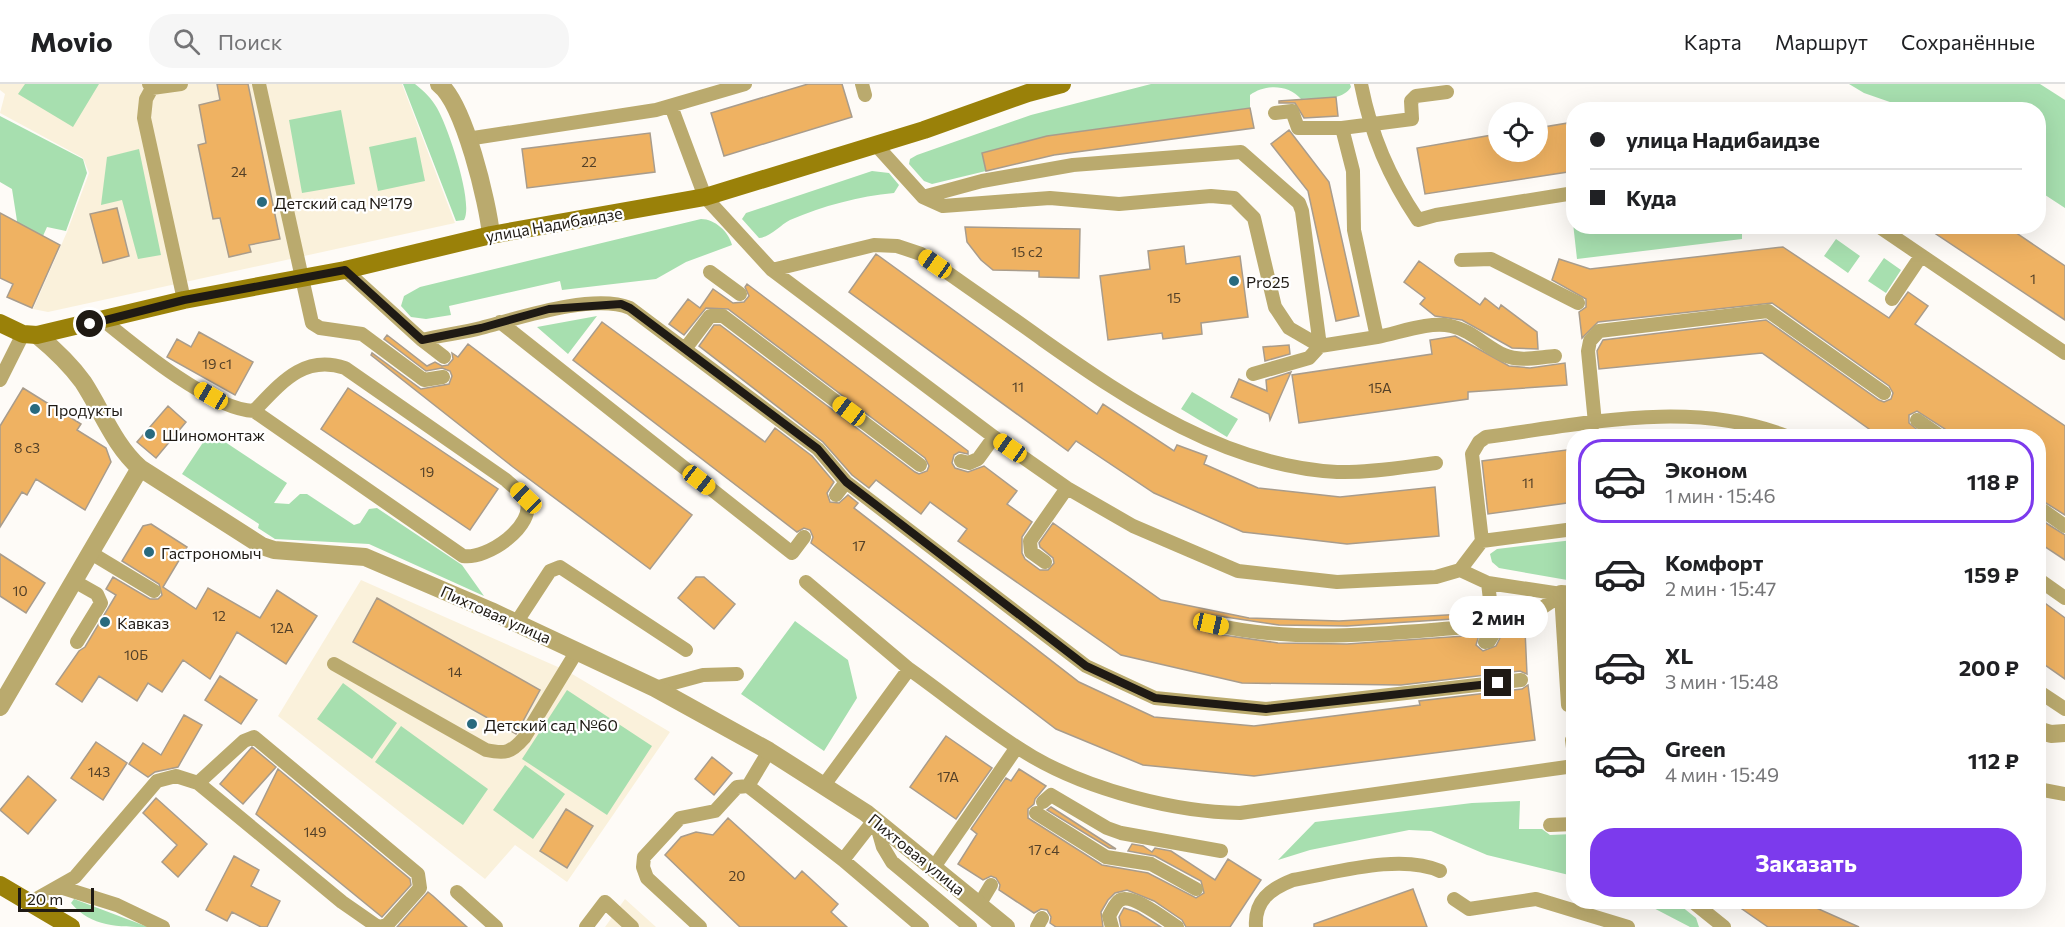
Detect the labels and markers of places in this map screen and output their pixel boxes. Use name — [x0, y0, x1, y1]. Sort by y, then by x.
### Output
place label: Детский сад №179 — [274, 193, 413, 212]
marker: Детский сад №179 — [255, 195, 269, 209]
place label: Pro25 — [1246, 272, 1290, 291]
marker: Pro25 — [1227, 274, 1241, 288]
place label: Продукты — [47, 400, 123, 419]
marker: Продукты — [28, 402, 42, 416]
place label: Шиномонтаж — [162, 425, 265, 444]
marker: Шиномонтаж — [143, 427, 157, 441]
place label: Гастрономыч — [161, 543, 261, 562]
marker: Гастрономыч — [142, 545, 156, 559]
place label: Кавказ — [117, 613, 169, 632]
marker: Кавказ — [98, 615, 112, 629]
place label: Детский сад №60 — [484, 715, 618, 734]
marker: Детский сад №60 — [465, 717, 479, 731]

